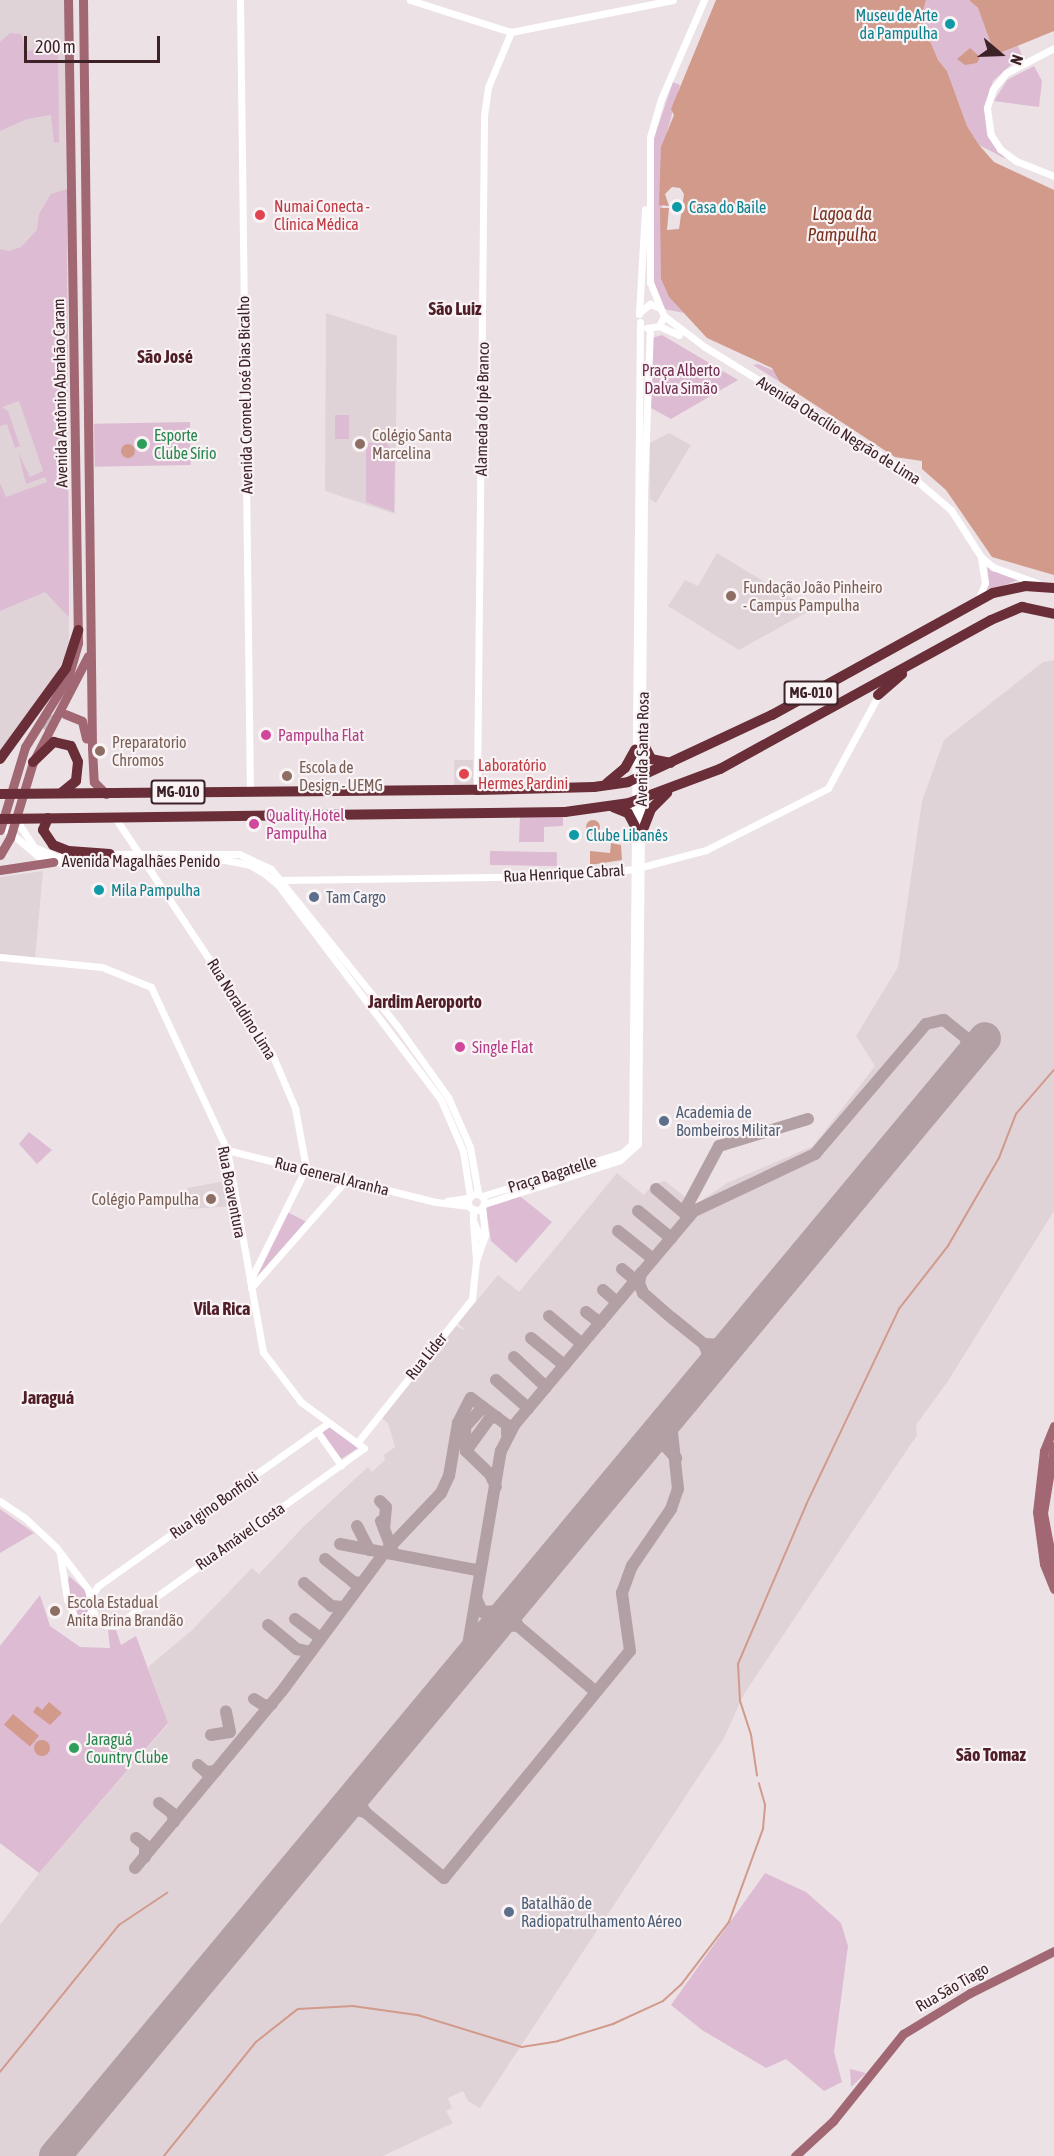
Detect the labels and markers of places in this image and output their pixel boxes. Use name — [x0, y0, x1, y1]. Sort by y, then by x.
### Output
place label: Museu de Arte da Pampulha — [856, 5, 938, 43]
marker: Museu de Arte da Pampulha — [943, 17, 957, 31]
place label: Numai Conecta - Clínica Médica — [274, 196, 370, 234]
place label: Casa do Baile — [689, 197, 766, 217]
marker: Casa do Baile — [670, 200, 684, 214]
marker: Numai Conecta - Clínica Médica — [251, 206, 269, 224]
place label: Esporte Clube Sírio — [154, 425, 217, 463]
place label: Colégio Santa Marcelina — [372, 425, 452, 463]
marker: Esporte Clube Sírio — [135, 437, 149, 451]
marker: Colégio Santa Marcelina — [353, 437, 367, 451]
place label: Fundação João Pinheiro - Campus Pampulha — [743, 577, 883, 615]
marker: Fundação João Pinheiro - Campus Pampulha — [724, 589, 738, 603]
place label: Pampulha Flat — [278, 725, 364, 745]
marker: Pampulha Flat — [259, 728, 273, 742]
place label: Preparatorio Chromos — [112, 732, 187, 770]
marker: Preparatorio Chromos — [93, 744, 107, 758]
place label: Laboratório Hermes Pardini — [478, 755, 568, 793]
place label: Escola de Design - UEMG — [299, 757, 383, 795]
marker: Laboratório Hermes Pardini — [455, 765, 473, 783]
marker: Escola de Design - UEMG — [280, 769, 294, 783]
place label: Quality Hotel Pampulha — [266, 805, 345, 843]
marker: Quality Hotel Pampulha — [247, 817, 261, 831]
place label: Clube Libanês — [586, 825, 668, 845]
marker: Clube Libanês — [567, 828, 581, 842]
place label: Mila Pampulha — [111, 880, 201, 900]
marker: Mila Pampulha — [92, 883, 106, 897]
place label: Tam Cargo — [326, 887, 386, 907]
marker: Tam Cargo — [307, 890, 321, 904]
place label: Single Flat — [472, 1037, 533, 1057]
marker: Single Flat — [453, 1040, 467, 1054]
place label: Academia de Bombeiros Militar — [676, 1102, 780, 1140]
marker: Academia de Bombeiros Militar — [657, 1114, 671, 1128]
place label: Colégio Pampulha — [91, 1189, 199, 1209]
marker: Colégio Pampulha — [204, 1192, 218, 1206]
place label: Escola Estadual Anita Brina Brandão — [67, 1592, 184, 1630]
marker: Escola Estadual Anita Brina Brandão — [48, 1604, 62, 1618]
place label: Jaraguá Country Clube — [86, 1729, 168, 1767]
marker: Jaraguá Country Clube — [67, 1741, 81, 1755]
place label: Batalhão de Radiopatrulhamento Aéreo — [521, 1893, 682, 1931]
marker: Batalhão de Radiopatrulhamento Aéreo — [502, 1905, 516, 1919]

